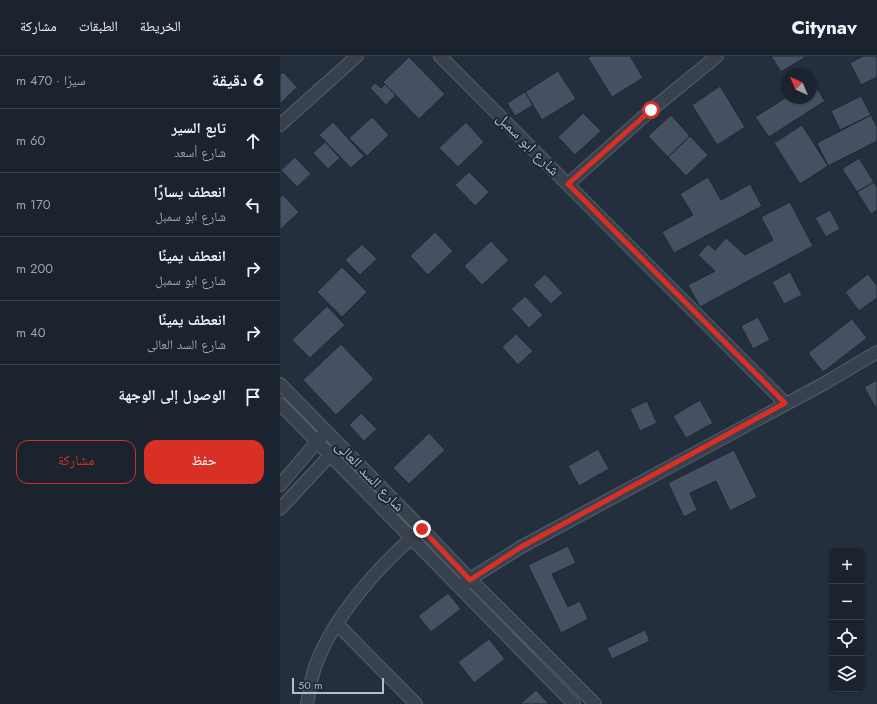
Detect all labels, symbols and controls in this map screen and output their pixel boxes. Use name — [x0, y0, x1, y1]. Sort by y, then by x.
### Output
text: Citynav — [791, 14, 857, 41]
text: مشاركة — [20, 16, 57, 36]
text: الطبقات — [79, 16, 118, 36]
text: الخريطة — [140, 16, 181, 36]
text: 6 دقيقة — [212, 68, 264, 92]
north arrow — [781, 68, 817, 104]
text: سيرًا · 470 m — [16, 71, 86, 90]
route start — [642, 101, 660, 119]
street label: شارع ابو سمبل — [491, 107, 565, 181]
text: تابع السير — [171, 117, 226, 139]
icon: ahead — [242, 130, 264, 152]
text: 60 m — [16, 131, 45, 150]
text: شارع أسعد — [174, 143, 226, 162]
text: انعطف يسارًا — [153, 181, 226, 203]
icon: left — [242, 194, 264, 216]
text: 170 m — [16, 195, 51, 214]
text: شارع ابو سمبل — [155, 207, 226, 226]
text: انعطف يمينًا — [158, 245, 226, 267]
icon: right — [242, 258, 264, 280]
text: 200 m — [16, 259, 53, 278]
text: شارع ابو سمبل — [155, 271, 226, 290]
text: انعطف يمينًا — [158, 309, 226, 331]
icon: right — [242, 322, 264, 344]
text: 40 m — [16, 323, 45, 342]
text: شارع السد العالى — [147, 335, 226, 354]
text: الوصول إلى الوجهة — [118, 384, 226, 406]
icon: arrive — [242, 386, 264, 408]
street label: شارع السد العالى — [330, 435, 410, 517]
button: مشاركة — [16, 440, 136, 484]
button: حفظ — [144, 440, 264, 484]
route end — [413, 520, 431, 538]
map controls — [829, 548, 865, 692]
button: + — [829, 548, 865, 584]
button: − — [829, 584, 865, 620]
button: locate — [829, 620, 865, 656]
button: layers — [829, 656, 865, 692]
scale bar — [292, 676, 384, 695]
text: 50 m — [298, 677, 323, 693]

